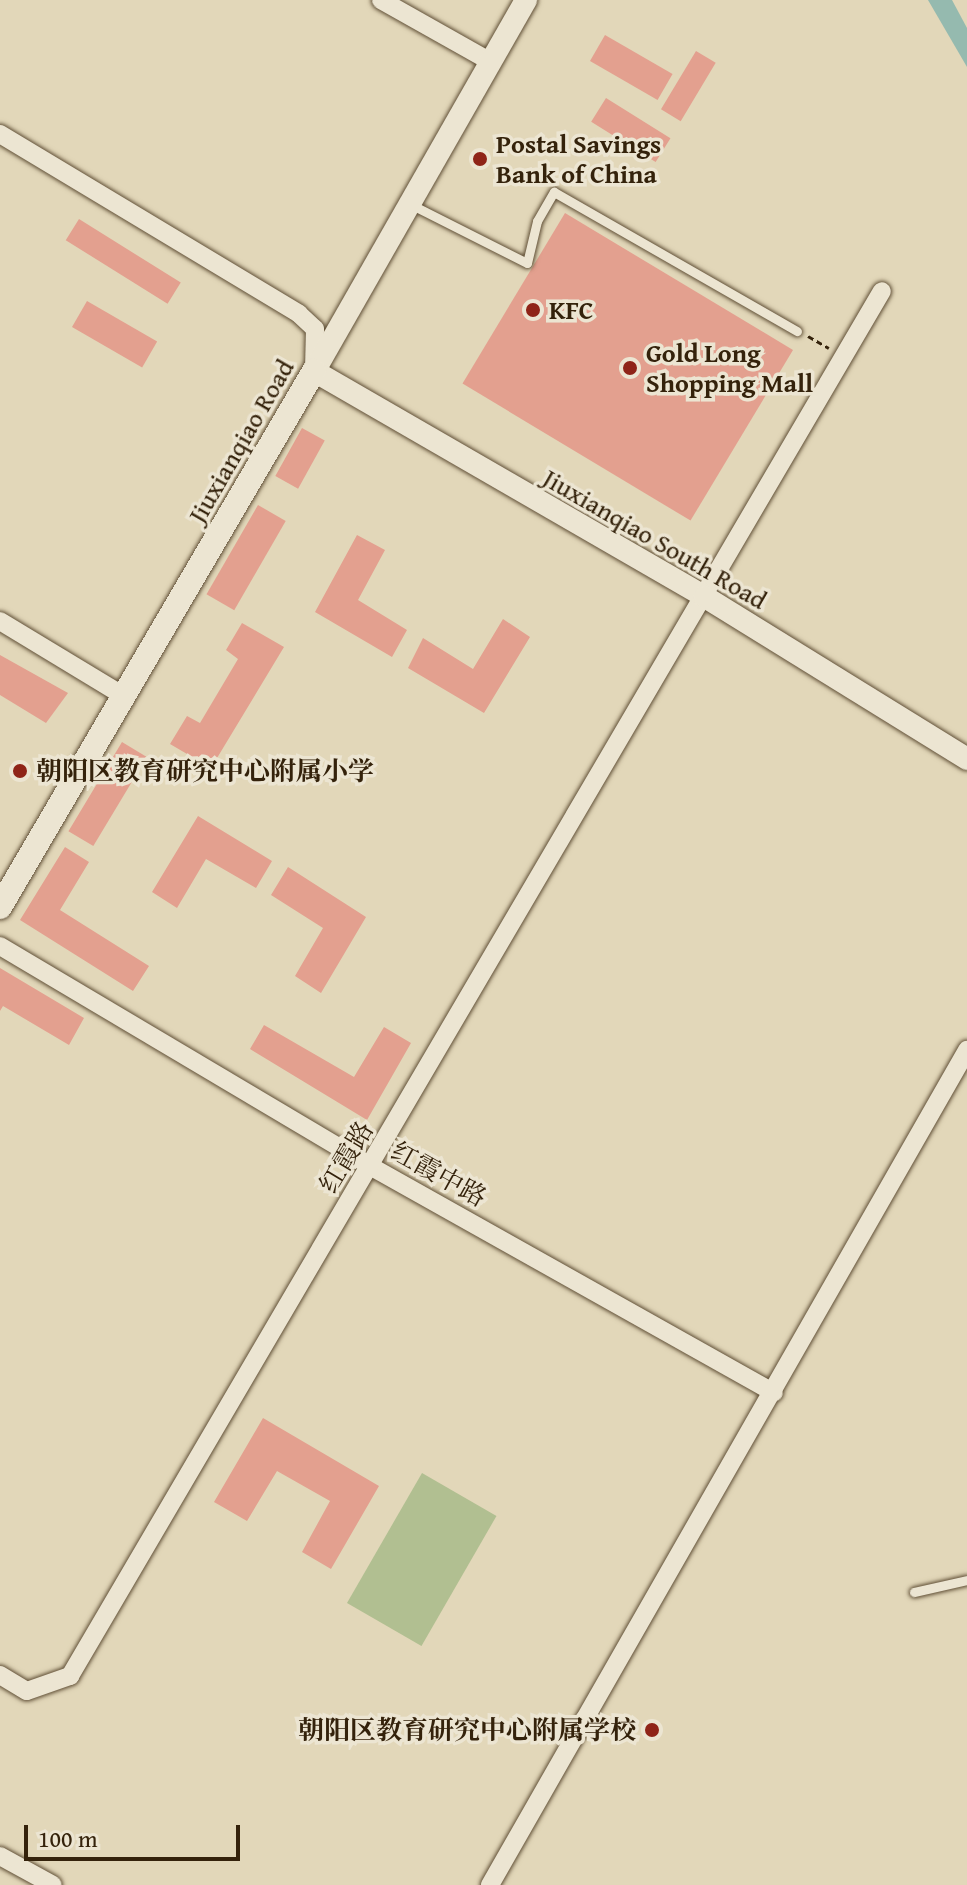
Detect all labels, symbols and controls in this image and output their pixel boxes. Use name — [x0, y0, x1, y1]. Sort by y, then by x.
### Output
place label: Postal Savings Bank of China — [496, 128, 661, 190]
marker: Postal Savings Bank of China — [471, 150, 489, 168]
place label: KFC — [549, 294, 594, 326]
marker: KFC — [524, 301, 542, 319]
place label: Gold Long Shopping Mall — [646, 337, 813, 398]
street label: Jiuxianqiao Road — [182, 354, 300, 528]
marker: Gold Long Shopping Mall — [621, 359, 639, 377]
street label: Jiuxianqiao South Road — [538, 462, 772, 616]
place label: 朝阳区教育研究中心附属小学 — [36, 755, 374, 787]
marker: 朝阳区教育研究中心附属小学 — [11, 762, 29, 780]
street label: 红霞路 — [313, 1116, 379, 1198]
street label: 红霞中路 — [386, 1135, 492, 1213]
place label: 朝阳区教育研究中心附属学校 — [298, 1714, 636, 1746]
marker: 朝阳区教育研究中心附属学校 — [643, 1721, 661, 1739]
scale bar — [28, 1809, 244, 1859]
text: 100 m — [38, 1821, 98, 1856]

